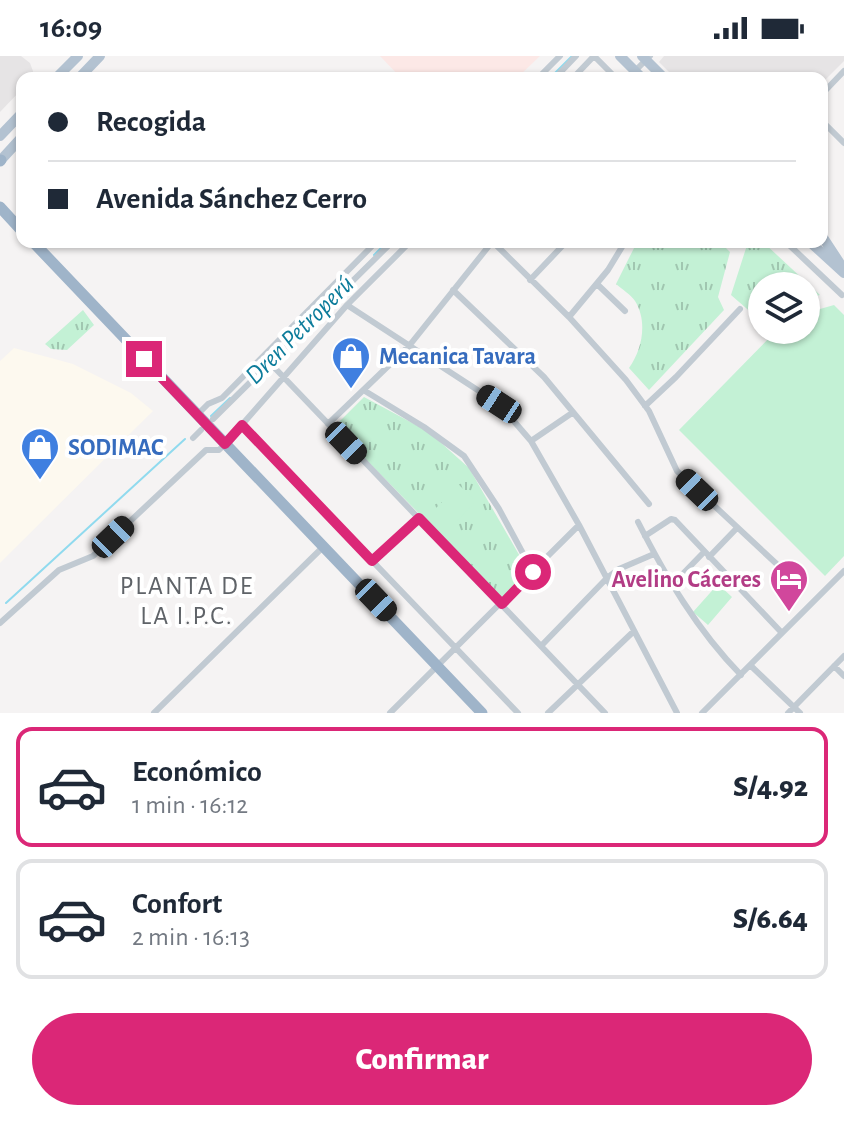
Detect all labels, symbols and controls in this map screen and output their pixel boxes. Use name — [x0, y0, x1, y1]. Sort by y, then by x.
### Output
text: 16:09 — [40, 13, 102, 43]
text: Recogida — [96, 107, 206, 137]
text: Avenida Sánchez Cerro — [96, 184, 367, 214]
water label: Dren Petroperú — [240, 270, 359, 389]
map controls — [748, 272, 820, 344]
button: layers — [748, 272, 820, 344]
shop icon: Mecanica Tavara — [330, 335, 372, 390]
route end — [126, 341, 162, 377]
place label: Mecanica Tavara — [379, 345, 536, 369]
car — [472, 381, 526, 427]
car — [321, 417, 371, 469]
shop icon: SODIMAC — [19, 426, 61, 481]
place label: SODIMAC — [68, 436, 164, 460]
car — [671, 465, 723, 515]
car — [87, 512, 139, 562]
route start — [515, 554, 551, 590]
hotel icon: Avelino Cáceres — [768, 558, 810, 613]
place label: Avelino Cáceres — [611, 568, 761, 592]
district label: PLANTA DE LA I.P.C. — [120, 573, 254, 629]
car — [351, 574, 401, 626]
icon: car — [36, 751, 108, 823]
text: Económico — [132, 757, 262, 787]
text: S/4.92 — [733, 772, 808, 802]
text: 1 min · 16:12 — [132, 792, 248, 818]
icon: car — [36, 883, 108, 955]
text: Confort — [132, 889, 222, 919]
text: S/6.64 — [733, 904, 808, 934]
text: 2 min · 16:13 — [132, 924, 250, 950]
button: Confirmar — [32, 1013, 812, 1105]

